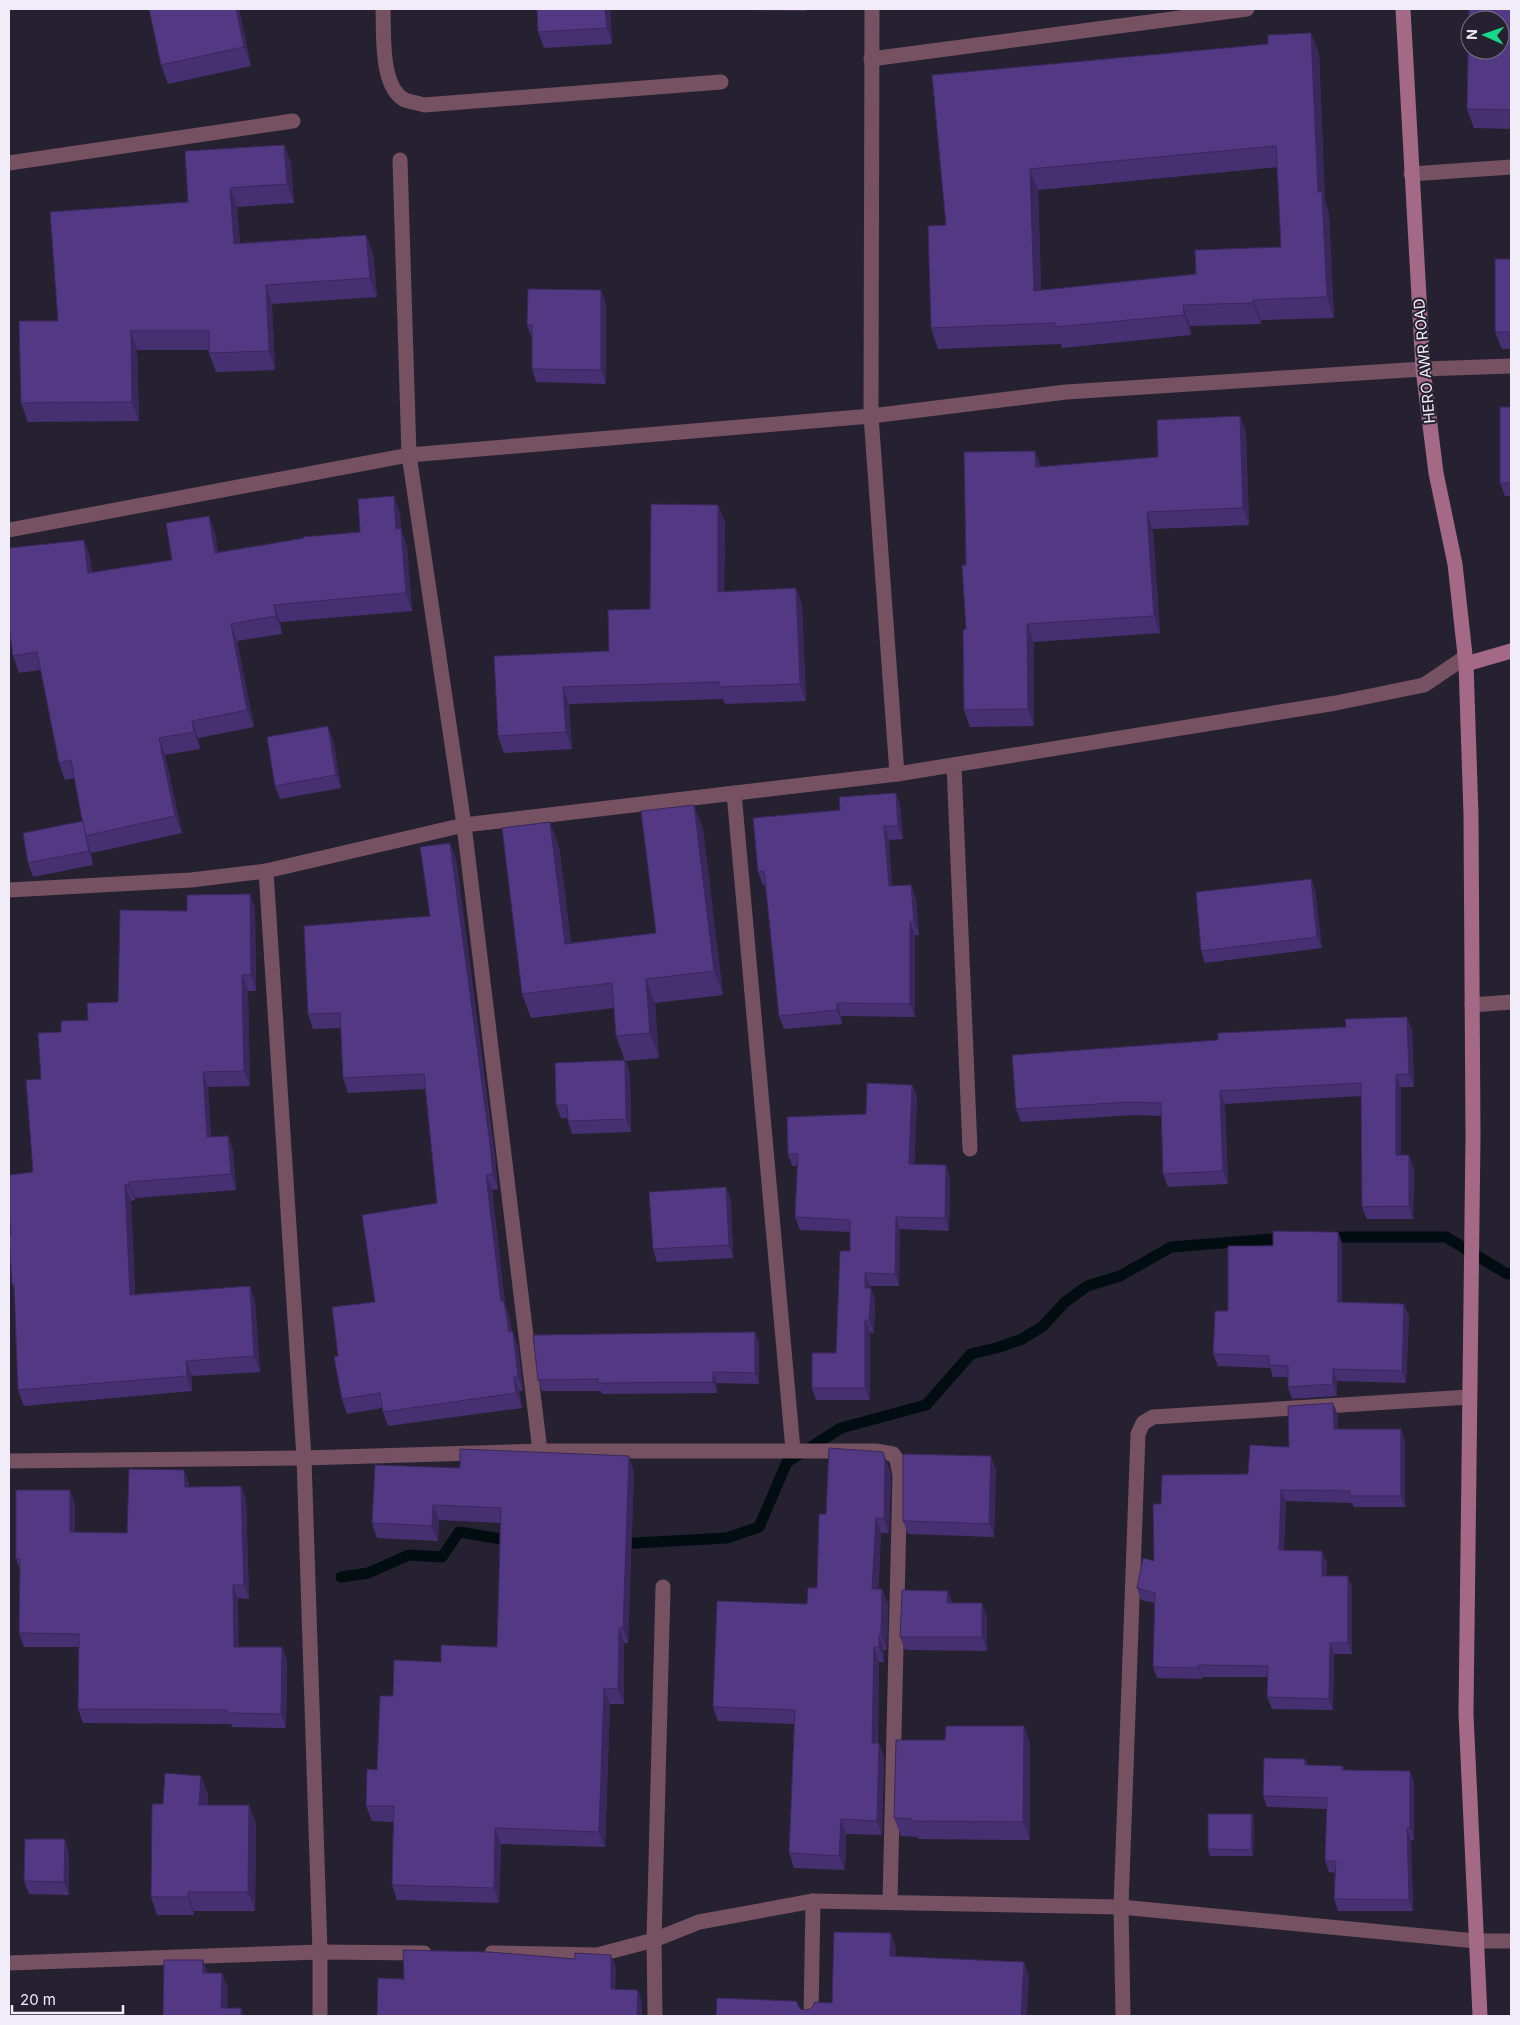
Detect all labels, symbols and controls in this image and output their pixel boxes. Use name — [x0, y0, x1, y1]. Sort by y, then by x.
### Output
north arrow — [1460, 10, 1510, 60]
text: N — [1463, 29, 1480, 40]
street label: HERO AWR ROAD — [1409, 298, 1439, 424]
scale bar — [12, 1982, 124, 2014]
text: 20 m — [20, 1990, 56, 2009]

